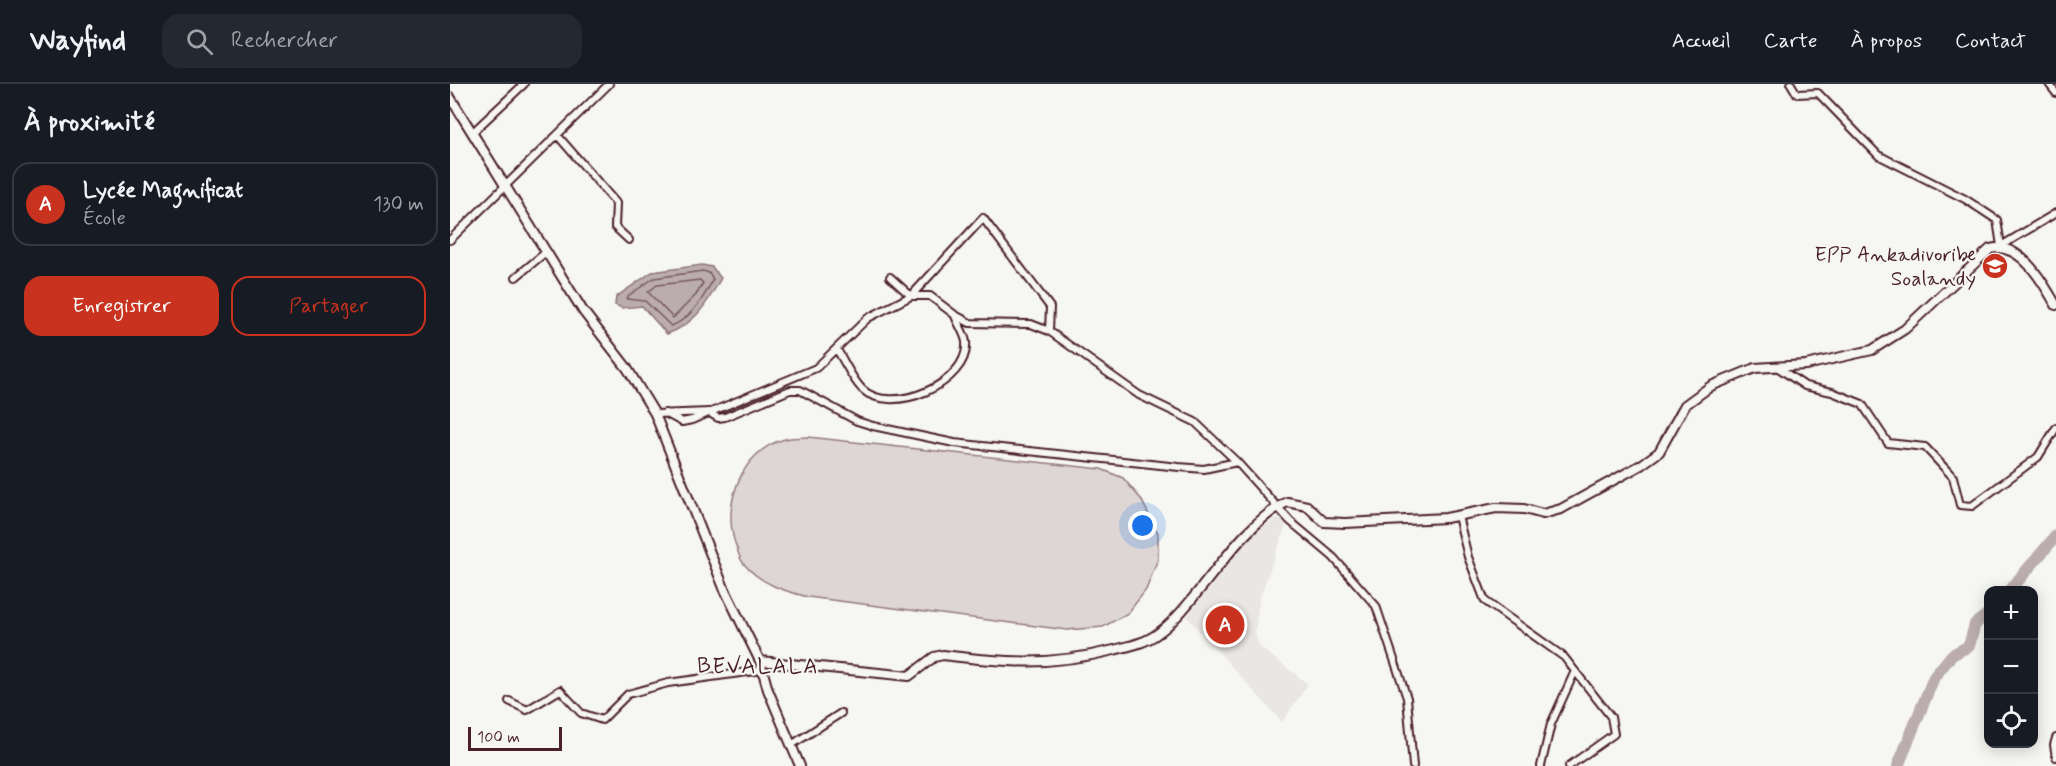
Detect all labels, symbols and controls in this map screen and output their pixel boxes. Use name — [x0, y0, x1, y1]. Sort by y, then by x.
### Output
search box — [162, 14, 582, 68]
text: Wayfind — [30, 23, 126, 60]
icon: search — [183, 25, 216, 58]
text: Rechercher — [231, 27, 338, 55]
text: Accueil — [1672, 27, 1731, 55]
text: Carte — [1764, 27, 1818, 55]
text: À propos — [1851, 27, 1922, 55]
text: Contact — [1955, 27, 2026, 55]
text: À proximité — [24, 106, 155, 140]
text: Lycée Magnificat — [83, 177, 243, 205]
text: A — [39, 191, 52, 218]
text: 130 m — [373, 191, 424, 218]
text: École — [83, 205, 126, 232]
place label: EPP Ankadivoribe Soalandy — [1815, 241, 1976, 293]
school or university icon: EPP Ankadivoribe Soalandy — [1980, 251, 2010, 281]
button: Enregistrer — [24, 276, 219, 336]
button: Partager — [231, 276, 426, 336]
your location — [1128, 511, 1157, 540]
map controls — [1984, 586, 2038, 748]
button: + — [1984, 586, 2038, 640]
pin: A — [1206, 602, 1244, 648]
button: − — [1984, 640, 2038, 694]
district label: BEVALALA — [697, 653, 819, 681]
button: locate — [1984, 694, 2038, 748]
scale bar — [468, 724, 562, 752]
text: 100 m — [477, 727, 520, 748]

